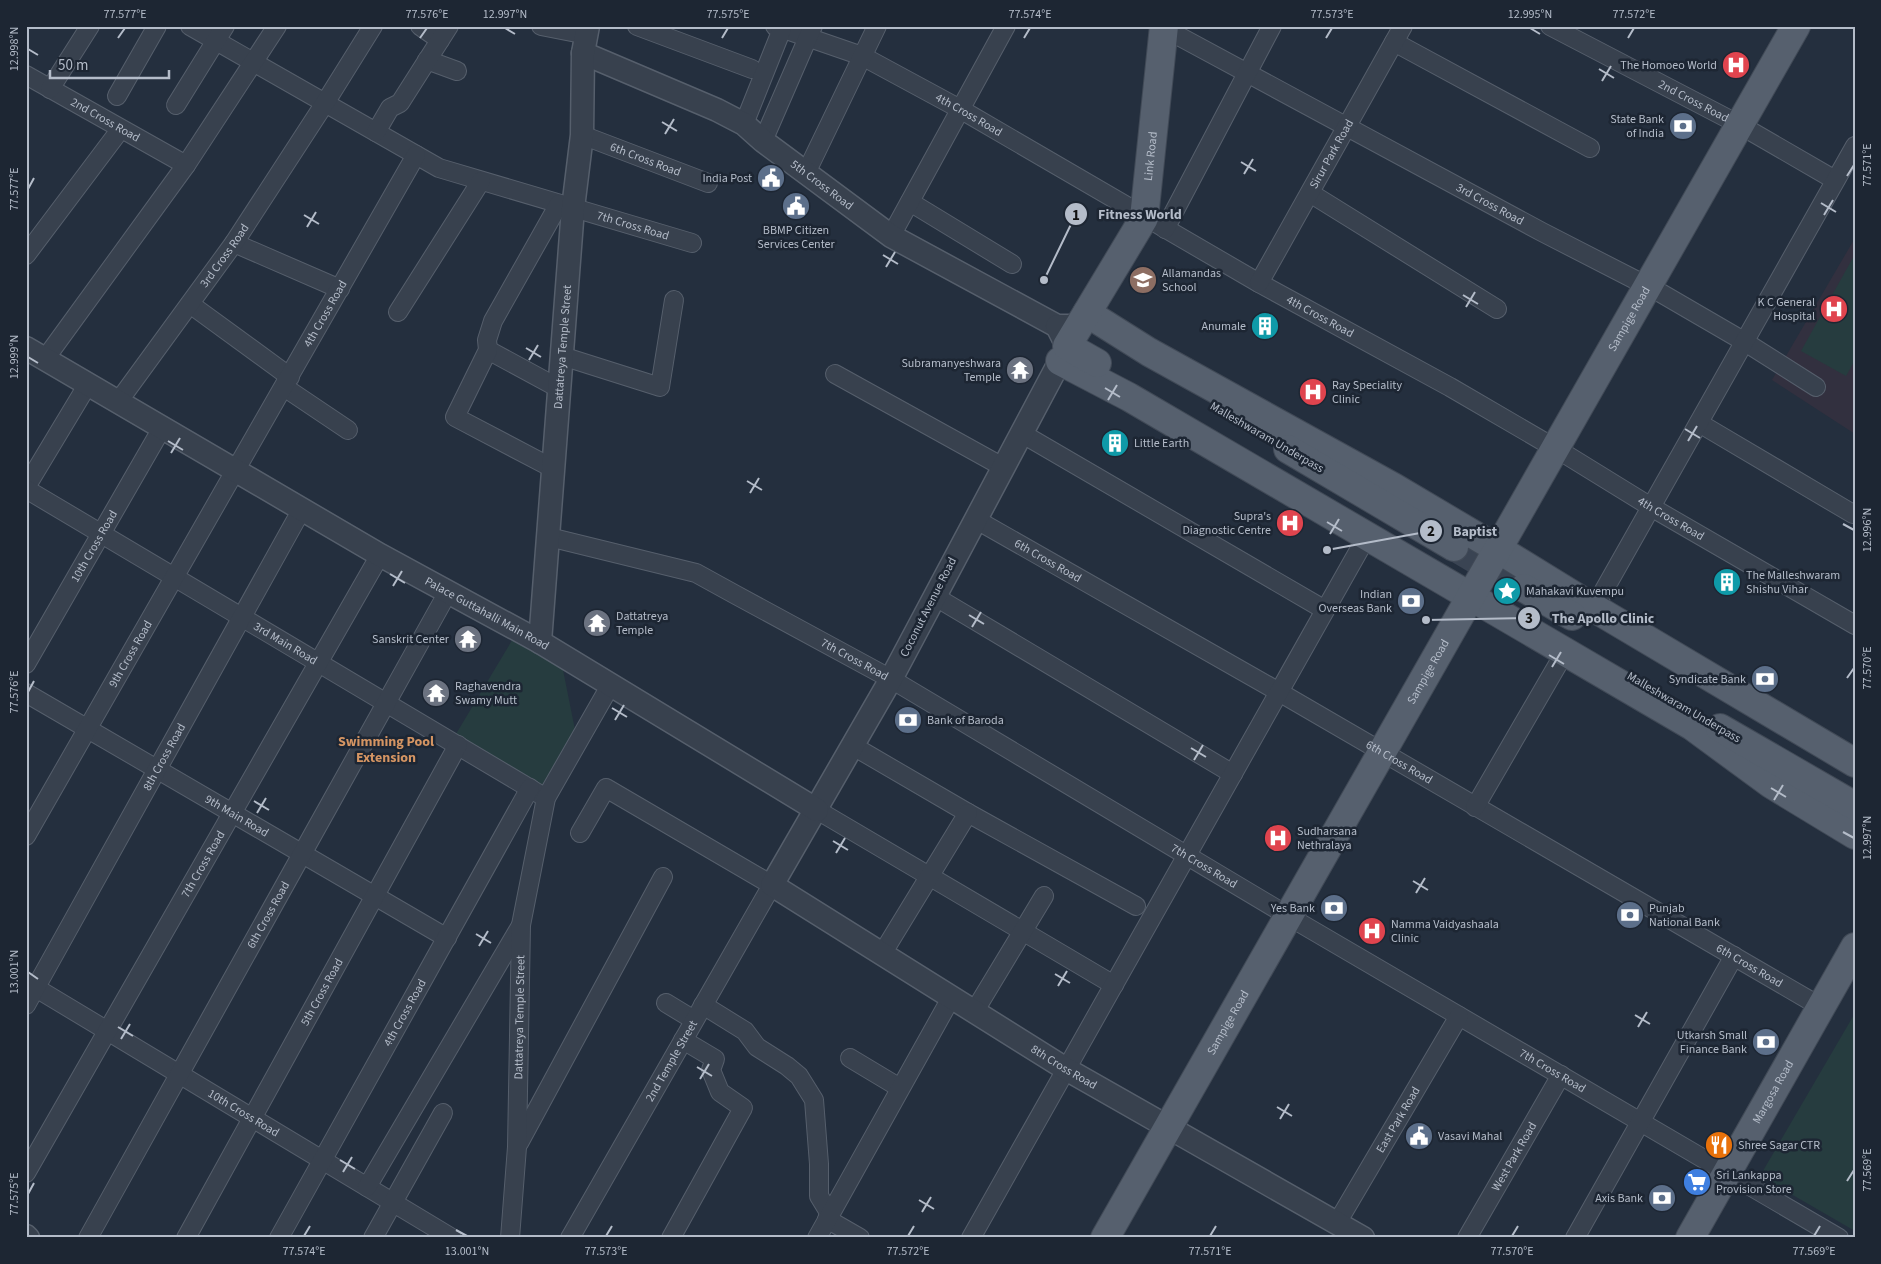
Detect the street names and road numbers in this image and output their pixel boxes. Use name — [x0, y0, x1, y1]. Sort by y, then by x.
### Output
street label: 2nd Cross Road — [1655, 76, 1732, 127]
street label: 4th Cross Road — [932, 89, 1005, 141]
street label: 2nd Cross Road — [67, 94, 143, 146]
street label: Sirur Park Road — [1305, 116, 1358, 192]
street label: Link Road — [1140, 131, 1162, 182]
street label: 6th Cross Road — [607, 138, 683, 181]
street label: 5th Cross Road — [787, 156, 857, 214]
street label: 3rd Cross Road — [1453, 179, 1527, 230]
street label: 7th Cross Road — [595, 207, 671, 245]
street label: 3rd Cross Road — [196, 221, 253, 291]
street label: 4th Cross Road — [300, 277, 352, 350]
street label: Dattatreya Temple Street — [550, 284, 576, 410]
street label: Sampige Road — [1604, 284, 1655, 355]
street label: 4th Cross Road — [1283, 291, 1357, 342]
street label: Malleshwaram Underpass — [1207, 398, 1327, 477]
street label: 4th Cross Road — [1634, 493, 1707, 545]
street label: 10th Cross Road — [67, 507, 122, 586]
street label: 6th Cross Road — [1011, 535, 1084, 587]
street label: Coconut Avenue Road — [896, 554, 961, 660]
street label: Palace Guttahalli Main Road — [422, 573, 552, 655]
street label: 9th Cross Road — [105, 617, 157, 691]
street label: 3rd Main Road — [250, 618, 320, 669]
street label: 7th Cross Road — [818, 635, 891, 685]
street label: Sampige Road — [1403, 636, 1454, 707]
street label: Malleshwaram Underpass — [1624, 668, 1744, 747]
street label: 8th Cross Road — [139, 720, 190, 794]
street label: 6th Cross Road — [1363, 736, 1436, 788]
street label: 9th Main Road — [201, 791, 272, 841]
street label: 7th Cross Road — [177, 828, 229, 901]
street label: 7th Cross Road — [1168, 840, 1240, 893]
street label: 6th Cross Road — [243, 878, 294, 952]
street label: 6th Cross Road — [1713, 940, 1786, 992]
street label: 5th Cross Road — [297, 955, 348, 1029]
street label: Dattatreya Temple Street — [510, 955, 529, 1080]
street label: 4th Cross Road — [380, 976, 431, 1050]
street label: Sampige Road — [1203, 987, 1254, 1058]
street label: 2nd Temple Street — [642, 1017, 702, 1105]
street label: 8th Cross Road — [1027, 1041, 1100, 1094]
street label: 7th Cross Road — [1516, 1045, 1589, 1097]
street label: Margosa Road — [1749, 1057, 1798, 1127]
street label: East Park Road — [1372, 1084, 1425, 1156]
street label: 10th Cross Road — [205, 1085, 282, 1141]
street label: West Park Road — [1488, 1119, 1541, 1195]

